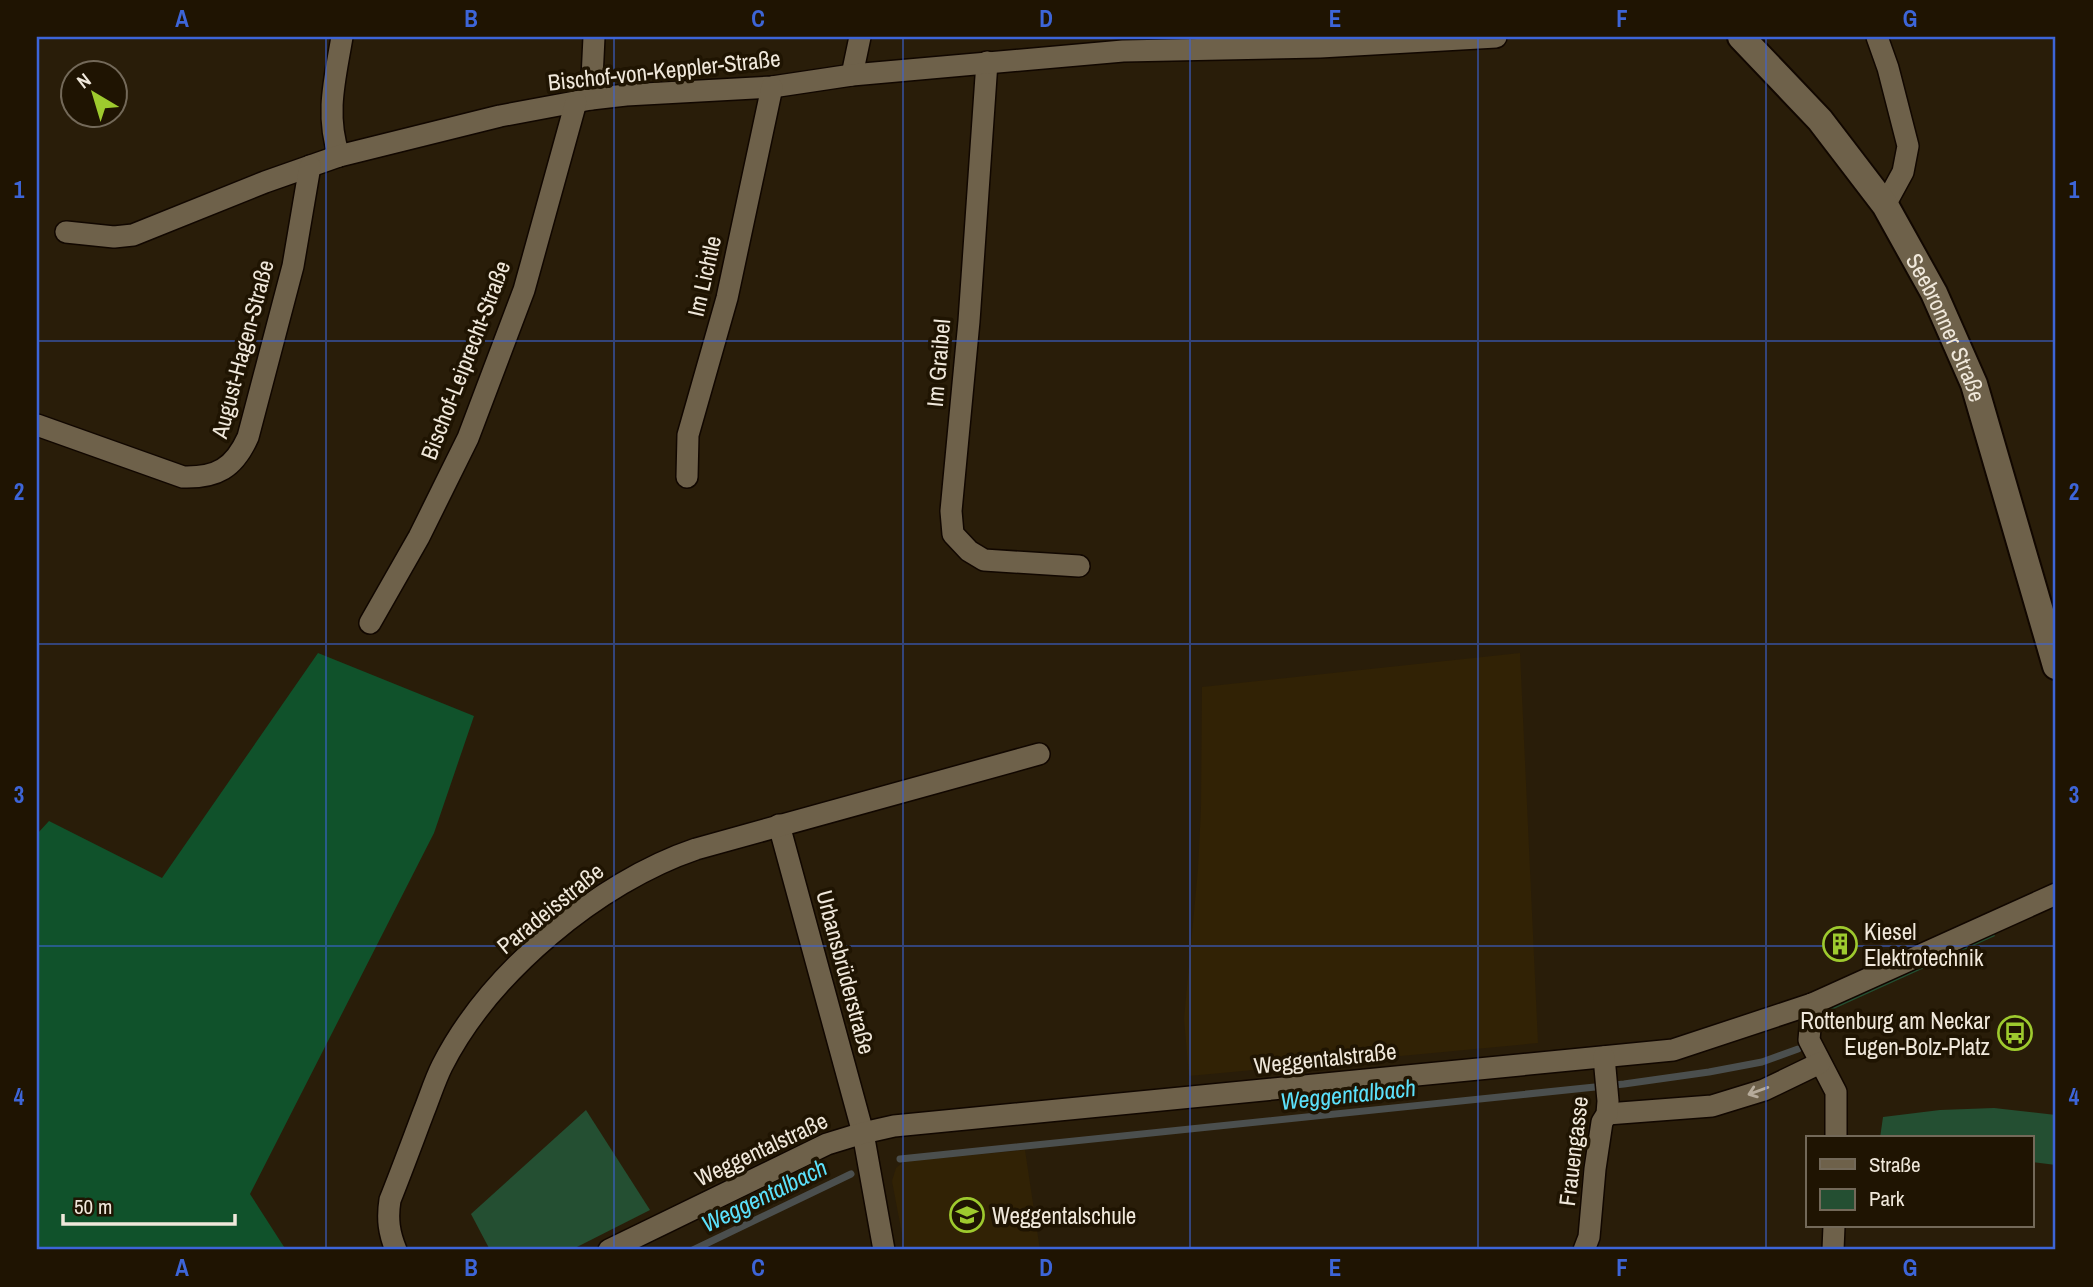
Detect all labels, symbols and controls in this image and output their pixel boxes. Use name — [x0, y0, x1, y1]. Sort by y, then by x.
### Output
text: A — [175, 3, 189, 34]
text: B — [464, 3, 478, 34]
text: C — [751, 3, 765, 34]
text: D — [1039, 3, 1053, 34]
text: E — [1329, 3, 1341, 34]
text: F — [1616, 3, 1628, 34]
text: G — [1903, 3, 1917, 34]
street label: Bischof-von-Keppler-Straße — [546, 42, 782, 98]
north arrow — [60, 60, 130, 130]
text: N — [71, 67, 96, 94]
text: 1 — [14, 174, 25, 205]
text: 1 — [2069, 174, 2080, 205]
street label: Im Lichtle — [680, 233, 728, 319]
street label: Seebronner Straße — [1899, 247, 1994, 405]
street label: August-Hagen-Straße — [203, 256, 281, 443]
street label: Bischof-Leiprecht-Straße — [413, 256, 517, 464]
street label: Im Graibel — [919, 318, 957, 408]
text: 2 — [14, 476, 24, 507]
text: 2 — [2069, 476, 2079, 507]
text: 3 — [14, 779, 24, 810]
text: 3 — [2069, 779, 2079, 810]
street label: Paradeisstraße — [490, 855, 610, 961]
street label: Urbansbrüderstraße — [809, 886, 883, 1058]
place label: Kiesel Elektrotechnik — [1864, 916, 1984, 973]
building icon: Kiesel Elektrotechnik — [1821, 925, 1859, 963]
place label: Rottenburg am Neckar Eugen-Bolz-Platz — [1800, 1005, 1991, 1062]
bus stop icon: Rottenburg am Neckar Eugen-Bolz-Platz — [1996, 1014, 2034, 1052]
street label: Weggentalstraße — [1252, 1035, 1398, 1081]
water label: Weggentalbach — [1279, 1071, 1417, 1117]
text: 4 — [14, 1081, 25, 1112]
text: 4 — [2069, 1081, 2080, 1112]
one-way arrow — [1748, 1086, 1770, 1098]
street label: Frauengasse — [1551, 1094, 1595, 1208]
street label: Weggentalstraße — [690, 1105, 832, 1193]
legend — [1806, 1136, 2034, 1228]
text: Straße — [1869, 1150, 1921, 1179]
water label: Weggentalbach — [696, 1151, 832, 1239]
scale bar — [63, 1182, 234, 1226]
text: Park — [1869, 1184, 1905, 1213]
text: 50 m — [74, 1192, 112, 1221]
school or university icon: Weggentalschule — [948, 1196, 986, 1234]
place label: Weggentalschule — [992, 1200, 1136, 1231]
text: A — [175, 1252, 189, 1283]
text: B — [464, 1252, 478, 1283]
text: C — [751, 1252, 765, 1283]
text: D — [1039, 1252, 1053, 1283]
text: E — [1329, 1252, 1341, 1283]
text: F — [1616, 1252, 1628, 1283]
text: G — [1903, 1252, 1917, 1283]

